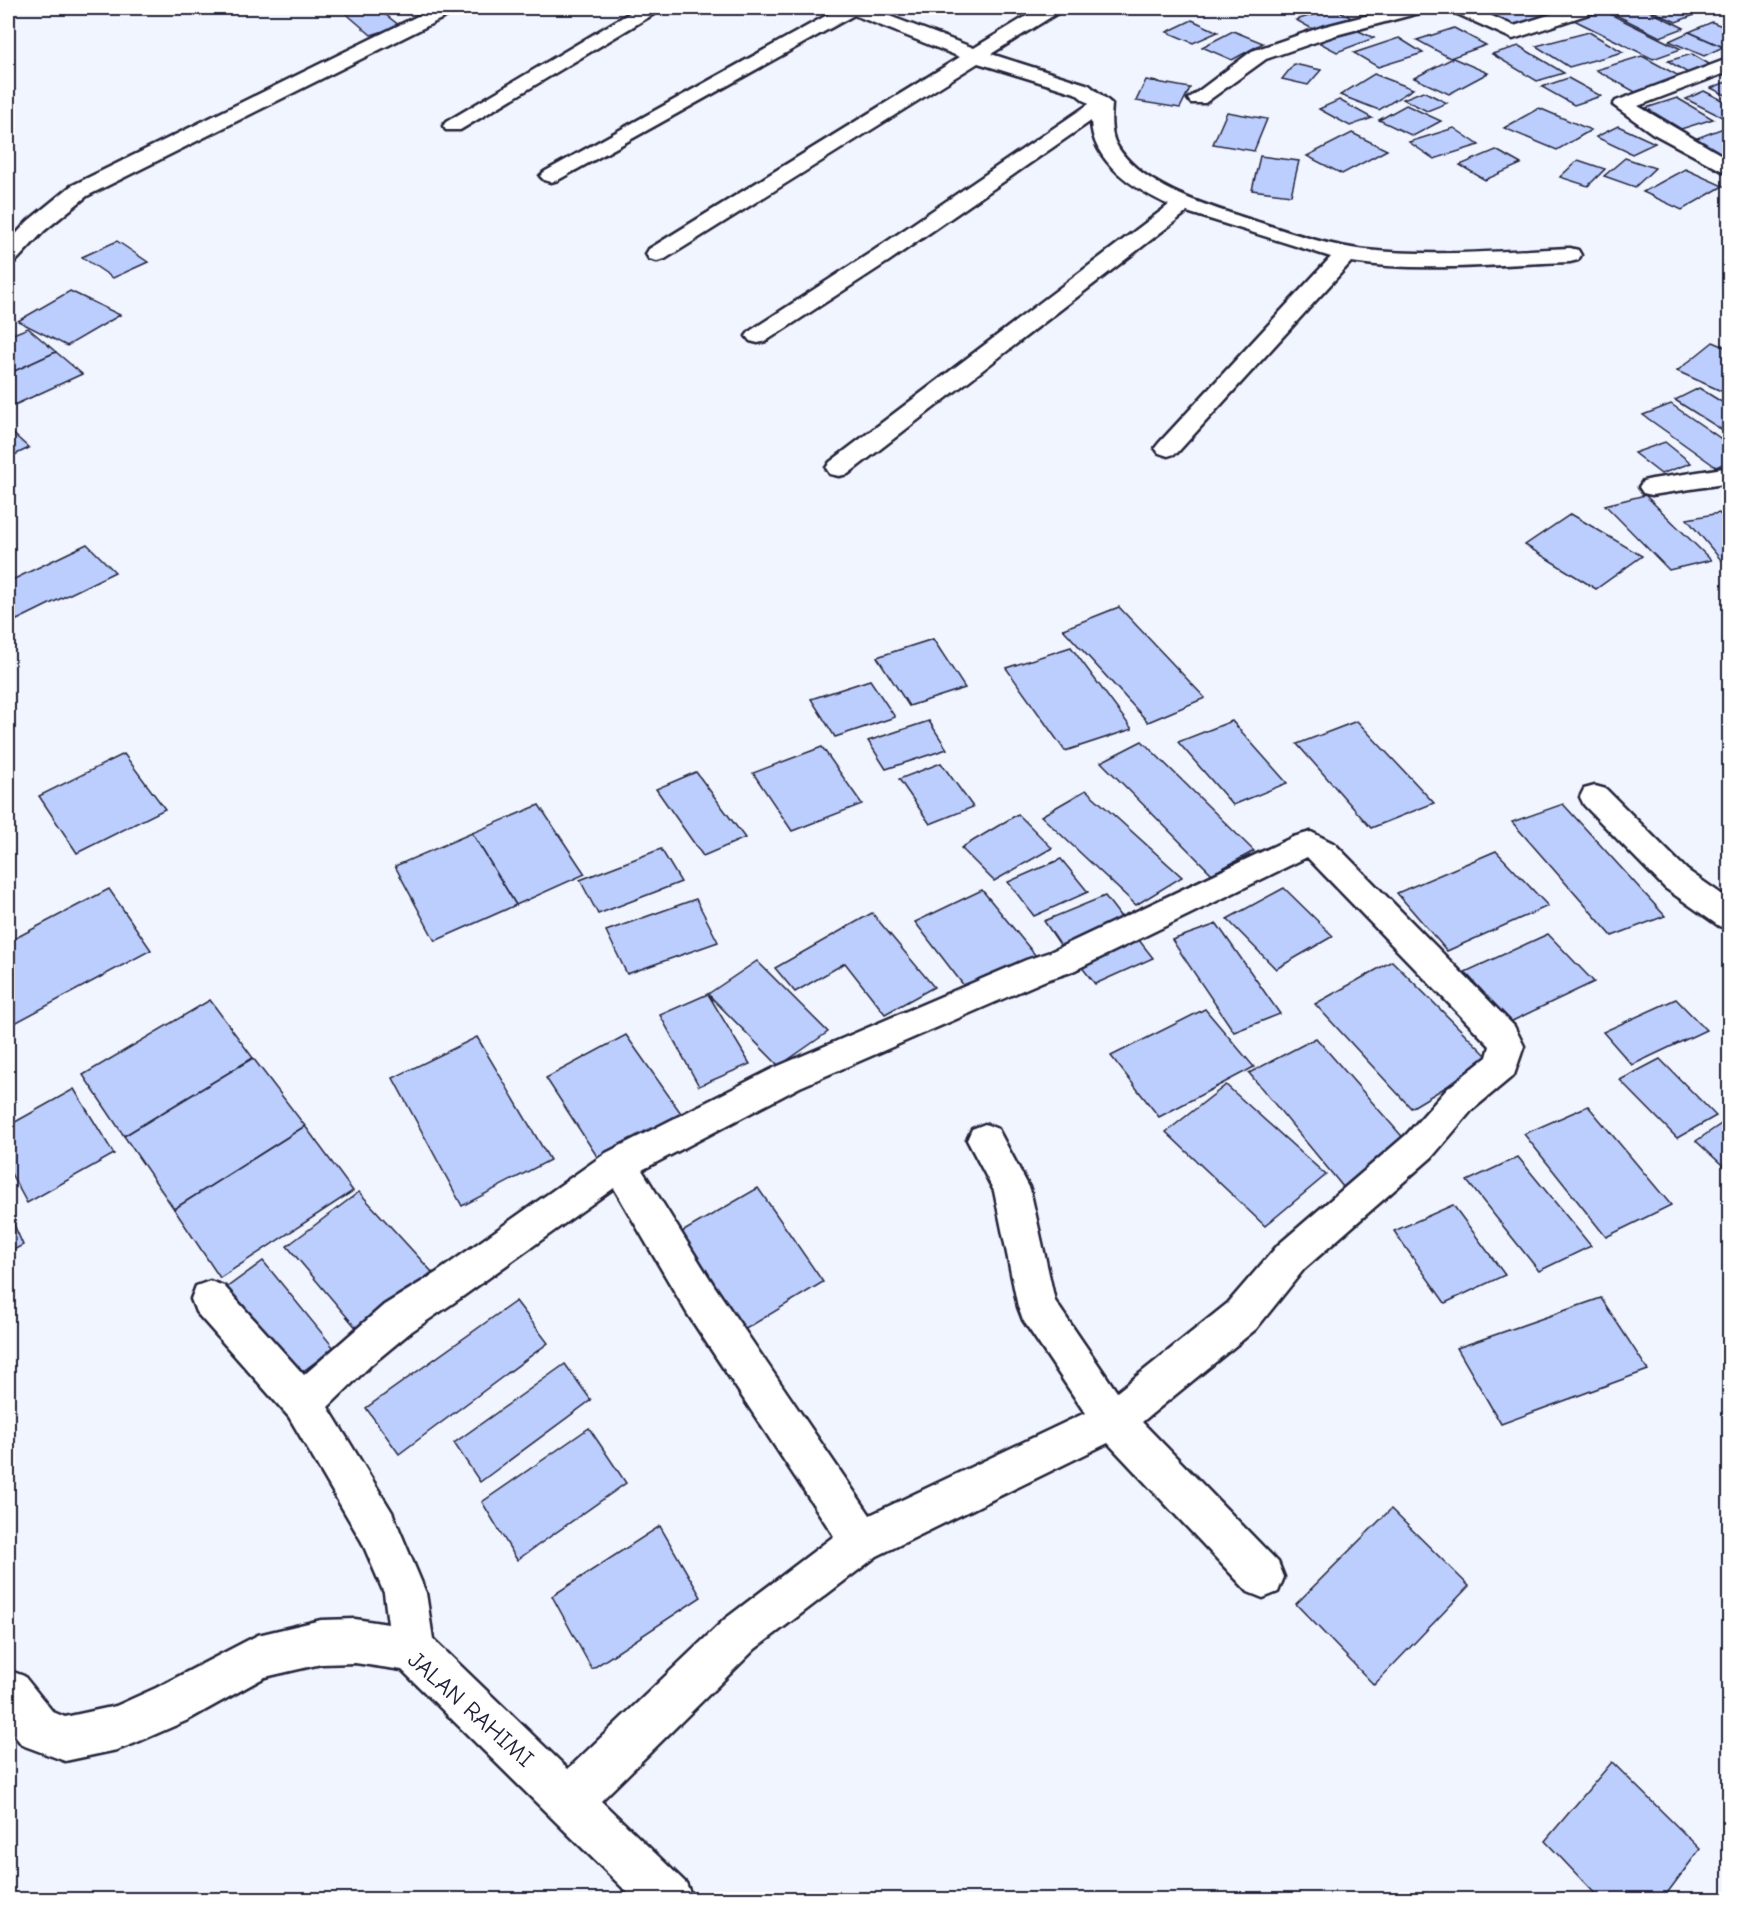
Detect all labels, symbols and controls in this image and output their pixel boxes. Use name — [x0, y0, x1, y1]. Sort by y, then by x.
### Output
street label: JALAN RAHIMI — [402, 1645, 540, 1773]

